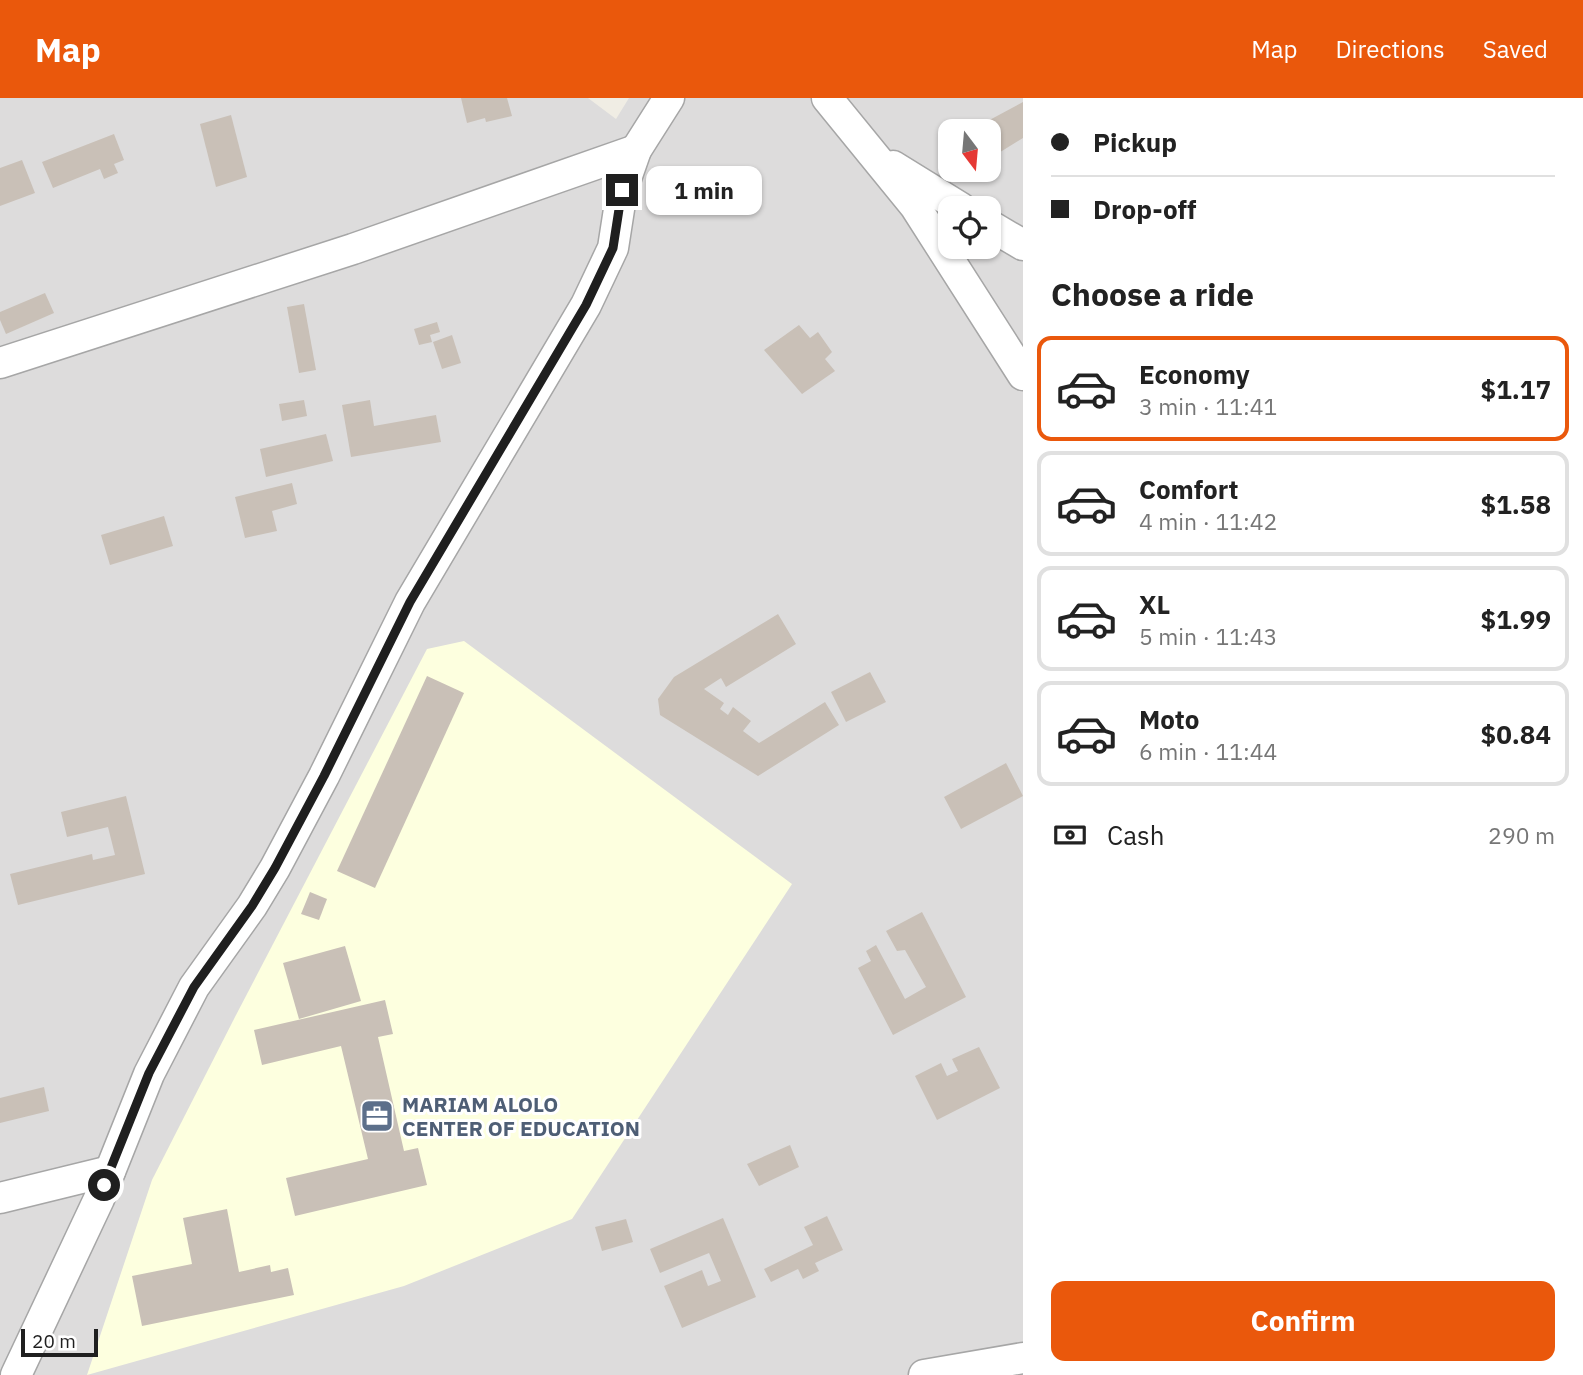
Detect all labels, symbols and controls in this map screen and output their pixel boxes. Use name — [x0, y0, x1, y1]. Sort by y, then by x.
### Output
text: Map — [35, 28, 101, 71]
text: Map — [1251, 33, 1297, 65]
text: Directions — [1335, 33, 1445, 65]
text: Saved — [1483, 33, 1548, 65]
north arrow — [938, 119, 1001, 182]
map controls — [938, 119, 1001, 259]
text: Pickup — [1093, 125, 1177, 159]
callout: 1 min — [646, 166, 762, 214]
route end — [606, 174, 638, 206]
text: 1 min — [674, 175, 734, 205]
text: Drop-off — [1093, 192, 1196, 226]
button: locate — [938, 196, 1001, 259]
text: Choose a ride — [1051, 273, 1254, 315]
icon: car — [1055, 357, 1118, 420]
text: Economy — [1139, 357, 1250, 391]
text: $1.17 — [1481, 372, 1551, 406]
text: 3 min · 11:41 — [1139, 391, 1277, 421]
icon: car — [1055, 472, 1118, 535]
text: Comfort — [1139, 472, 1238, 506]
text: $1.58 — [1481, 487, 1551, 521]
text: 4 min · 11:42 — [1139, 506, 1277, 536]
icon: car — [1055, 587, 1118, 650]
text: XL — [1139, 587, 1170, 621]
text: $1.99 — [1481, 602, 1551, 636]
text: 5 min · 11:43 — [1139, 621, 1277, 651]
icon: car — [1055, 702, 1118, 765]
text: Moto — [1139, 702, 1199, 736]
text: $0.84 — [1481, 717, 1551, 751]
text: 6 min · 11:44 — [1139, 736, 1277, 766]
icon: cash — [1051, 816, 1089, 854]
text: Cash — [1107, 818, 1164, 852]
text: 290 m — [1488, 820, 1555, 850]
place label: MARIAM ALOLO CENTER OF EDUCATION — [402, 1090, 640, 1142]
office icon: MARIAM ALOLO CENTER OF EDUCATION — [358, 1097, 396, 1135]
route start — [88, 1169, 120, 1201]
button: Confirm — [1051, 1281, 1555, 1361]
scale bar — [21, 1326, 98, 1358]
text: 20 m — [32, 1329, 76, 1353]

